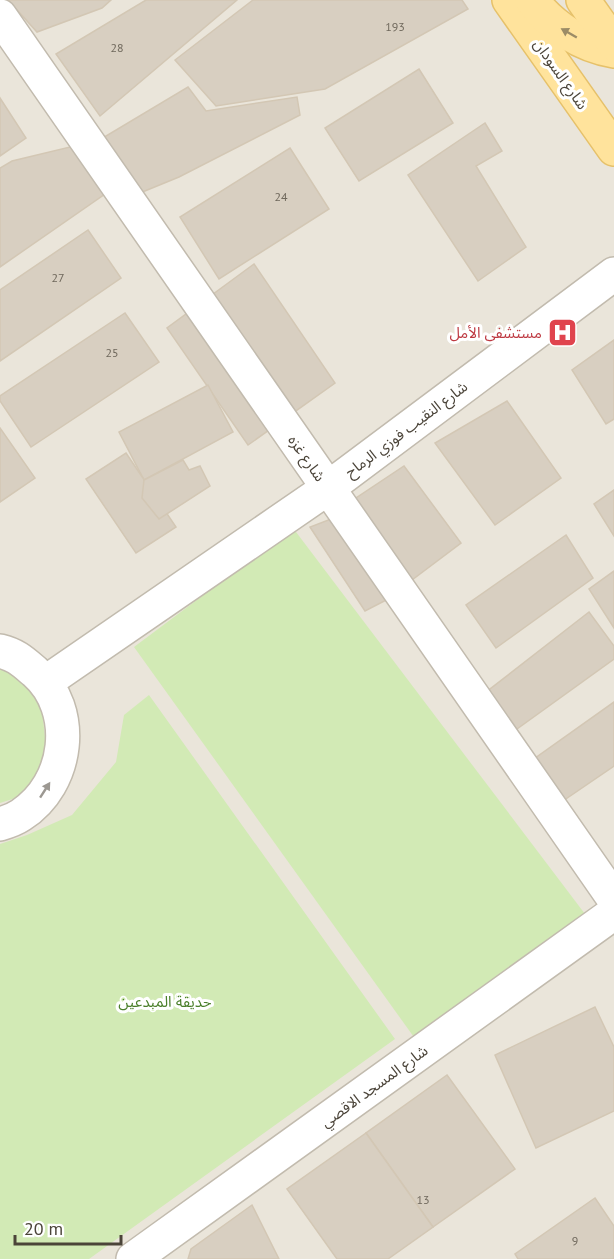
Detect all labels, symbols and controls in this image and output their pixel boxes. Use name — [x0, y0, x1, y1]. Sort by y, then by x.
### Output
house number: 193 — [385, 19, 405, 34]
one-way arrow — [560, 28, 577, 38]
street label: شارع السودان — [527, 35, 592, 115]
house number: 28 — [110, 40, 124, 55]
house number: 24 — [274, 189, 288, 204]
house number: 27 — [51, 270, 65, 285]
hospital icon: مستشفى الأمل — [547, 316, 579, 348]
place label: مستشفى الأمل — [449, 323, 542, 342]
house number: 25 — [105, 345, 119, 360]
street label: شارع النقيب فوزي الرماح — [341, 377, 473, 484]
street label: شارع غزه — [282, 431, 330, 487]
one-way arrow — [40, 782, 51, 798]
park label: حديقة المبدعين — [118, 992, 212, 1011]
street label: شارع المسجد الاقصي — [317, 1041, 433, 1134]
house number: 13 — [416, 1192, 430, 1207]
scale bar — [15, 1208, 122, 1246]
text: 20 m — [24, 1217, 63, 1240]
house number: 9 — [572, 1233, 578, 1248]

